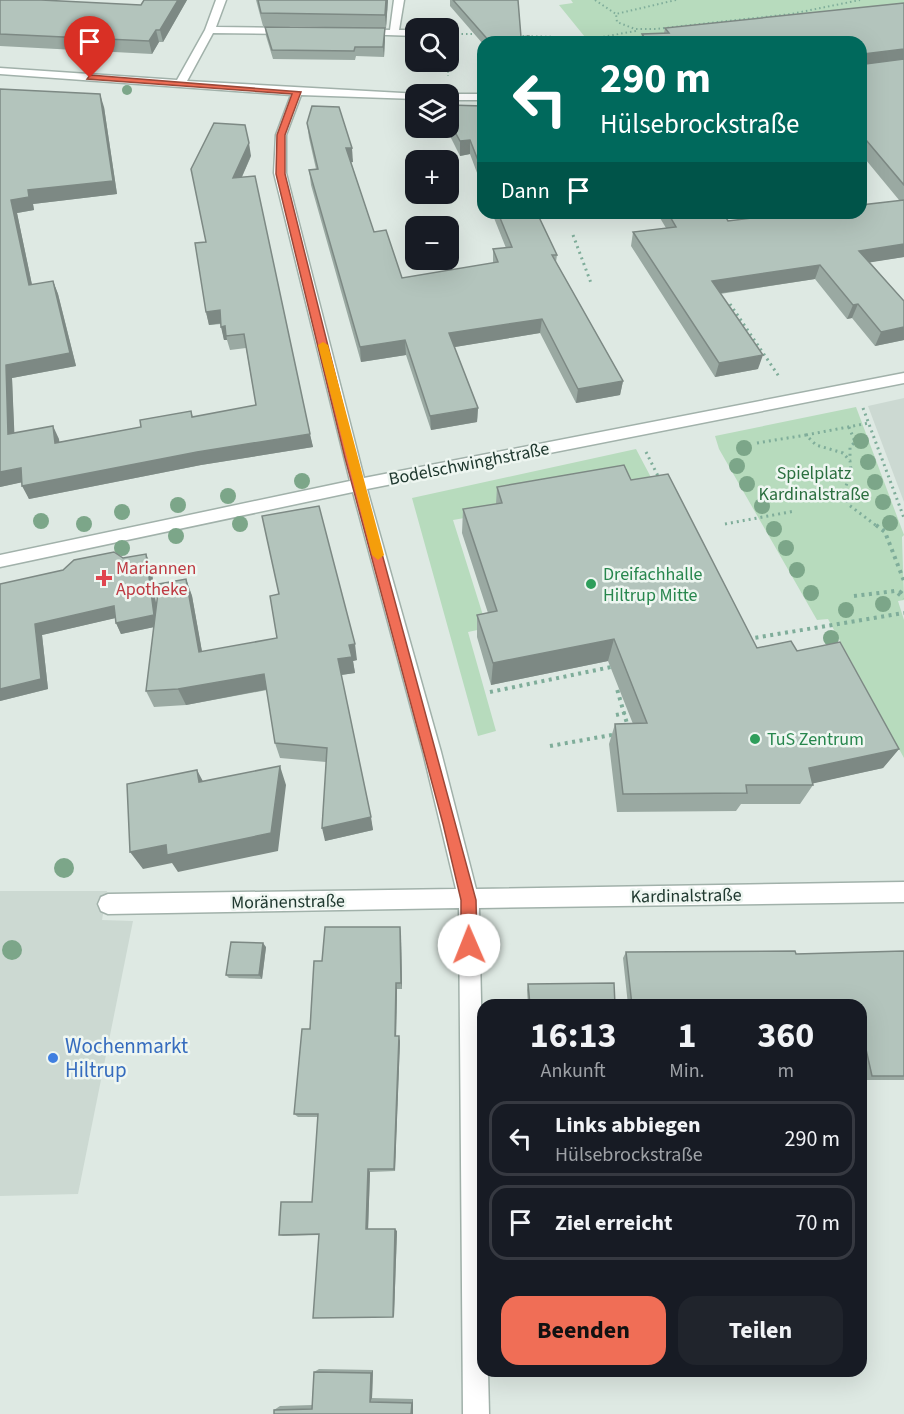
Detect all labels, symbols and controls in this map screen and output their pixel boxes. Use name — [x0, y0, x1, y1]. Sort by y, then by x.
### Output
pin — [64, 16, 115, 78]
map controls — [405, 18, 459, 270]
button: search — [405, 18, 459, 72]
icon: arrive — [73, 25, 106, 58]
text: 290 m — [600, 49, 711, 109]
icon: left — [501, 60, 579, 138]
button: layers — [405, 84, 459, 138]
text: Hülsebrockstraße — [600, 105, 799, 144]
button: + — [405, 150, 459, 204]
icon: arrive — [562, 174, 595, 207]
text: Dann — [501, 175, 550, 207]
button: − — [405, 216, 459, 270]
street label: Bodelschwinghstraße — [387, 436, 551, 492]
park label: Spielplatz Kardinalstraße — [759, 461, 870, 507]
place label: Mariannen Apotheke — [116, 556, 196, 602]
place label: Dreifachhalle Hiltrup Mitte — [603, 562, 703, 608]
marker: Mariannen Apotheke — [97, 571, 111, 585]
marker: Dreifachhalle Hiltrup Mitte — [584, 577, 598, 591]
place label: TuS Zentrum — [767, 727, 864, 752]
marker: TuS Zentrum — [748, 732, 762, 746]
street label: Kardinalstraße — [630, 883, 742, 909]
street label: Moränenstraße — [231, 889, 345, 915]
position arrow — [437, 913, 501, 977]
text: 16:13 — [530, 1010, 617, 1061]
text: 1 — [677, 1010, 696, 1061]
text: 360 — [757, 1010, 814, 1061]
place label: Wochenmarkt Hiltrup — [65, 1031, 188, 1085]
marker: Wochenmarkt Hiltrup — [46, 1051, 60, 1065]
text: Ankunft — [541, 1057, 606, 1085]
text: Min. — [669, 1057, 705, 1085]
text: m — [777, 1057, 794, 1085]
text: Links abbiegen — [555, 1109, 701, 1141]
icon: left — [504, 1122, 537, 1155]
text: 290 m — [785, 1123, 840, 1155]
text: Hülsebrockstraße — [555, 1141, 703, 1169]
icon: arrive — [504, 1206, 537, 1239]
text: Ziel erreicht — [555, 1207, 673, 1239]
text: 70 m — [795, 1207, 840, 1239]
button: Beenden — [501, 1296, 666, 1365]
button: Teilen — [678, 1296, 843, 1365]

